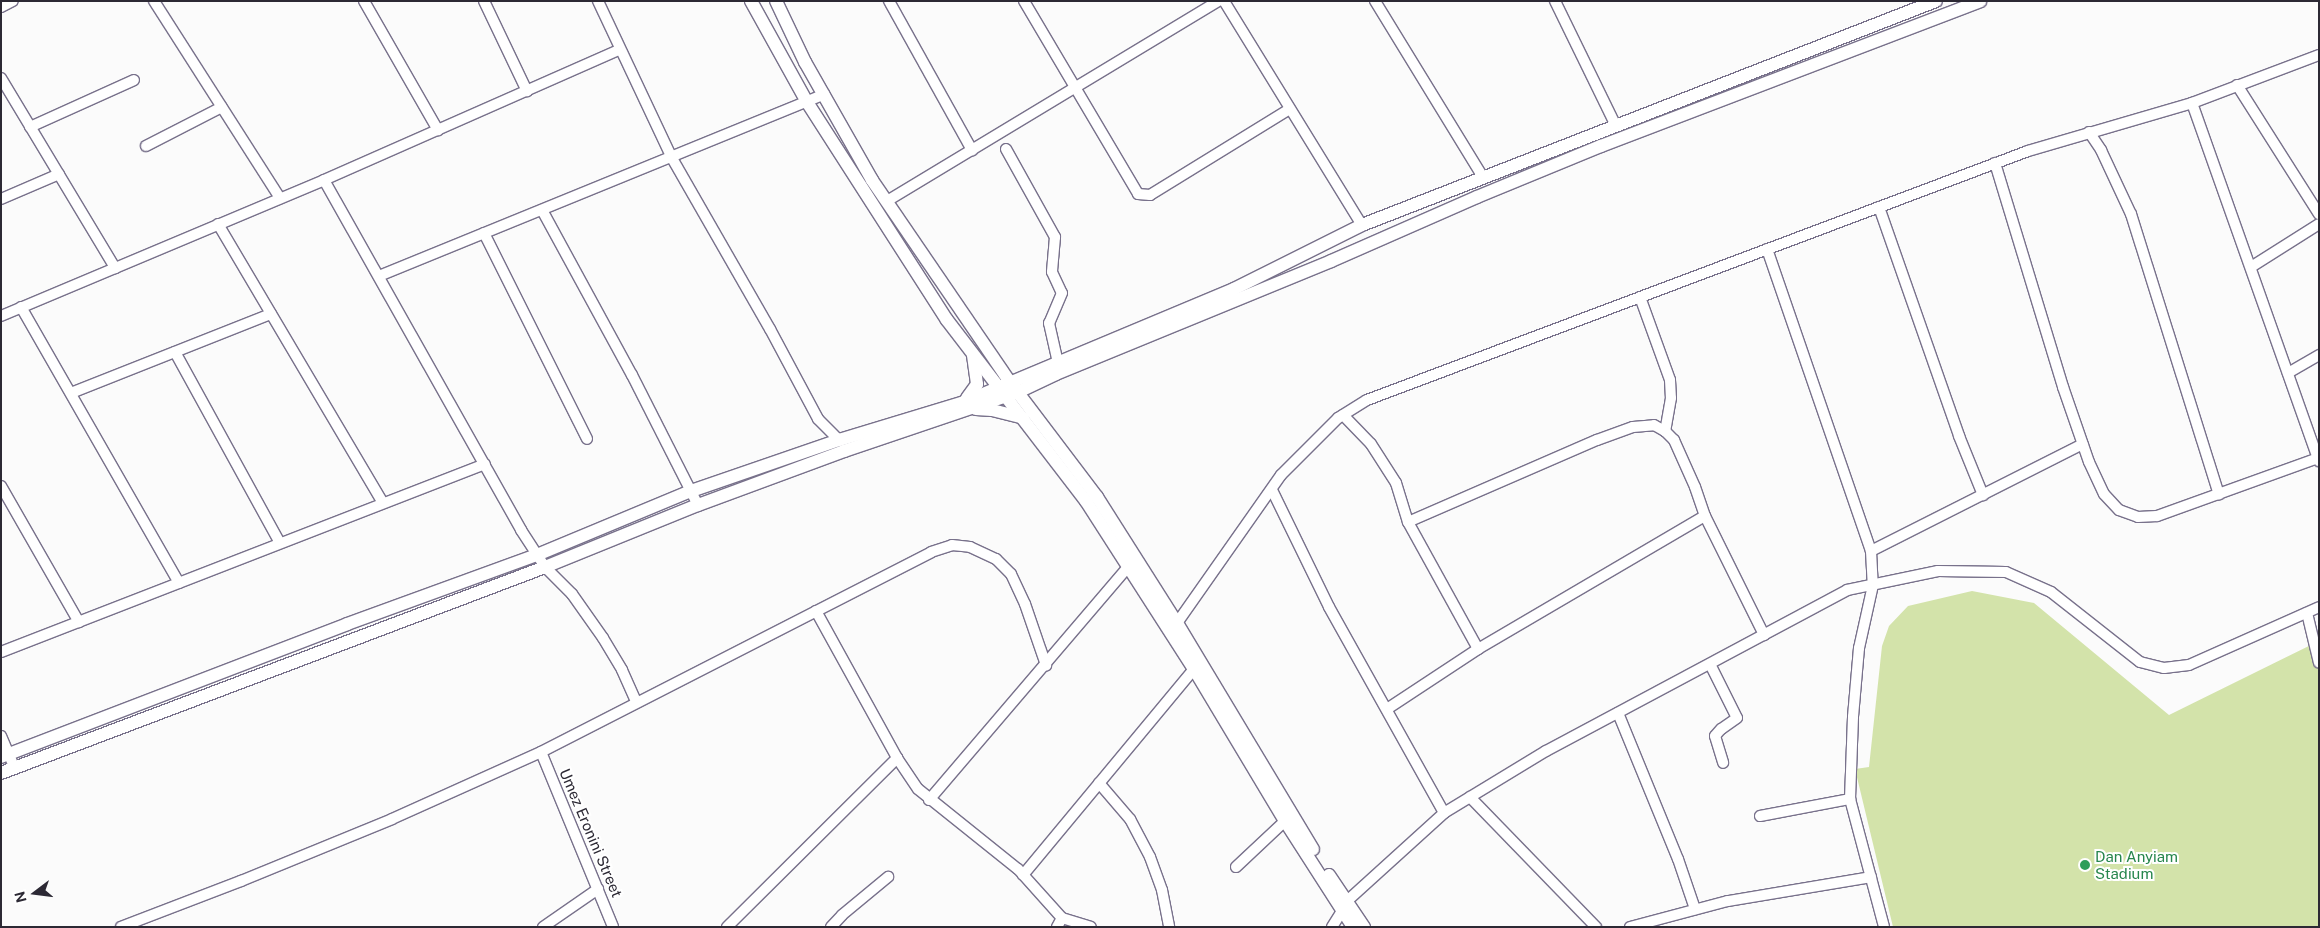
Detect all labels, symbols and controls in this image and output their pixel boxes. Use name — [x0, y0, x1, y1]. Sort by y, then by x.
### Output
street label: Umez Eronini Street — [556, 766, 626, 900]
place label: Dan Anyiam Stadium — [2095, 847, 2178, 882]
marker: Dan Anyiam Stadium — [2079, 859, 2091, 871]
north arrow — [10, 868, 60, 918]
text: N — [11, 890, 30, 904]

